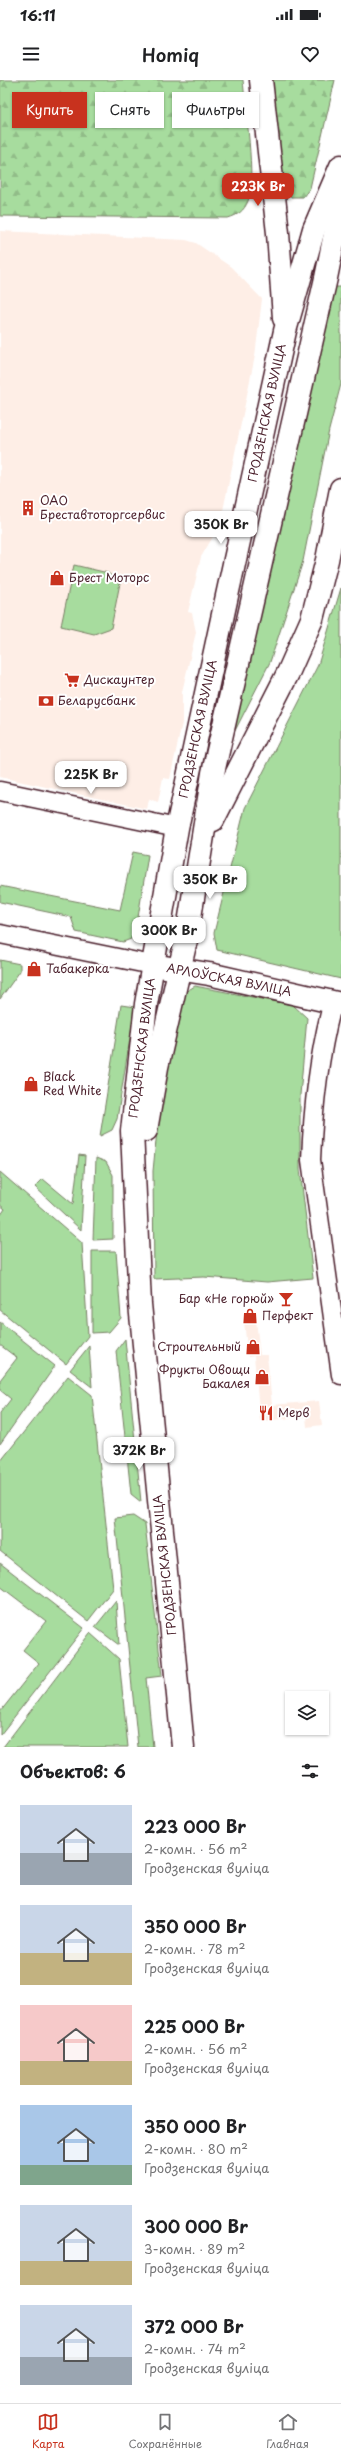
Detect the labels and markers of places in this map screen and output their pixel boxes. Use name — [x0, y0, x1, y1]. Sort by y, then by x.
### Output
pin: 223K Br — [221, 173, 295, 207]
place label: ОАО Бреставтоторгсервис — [40, 491, 165, 523]
building icon: ОАО Бреставтоторгсервис — [19, 499, 37, 517]
pin: 350K Br — [184, 511, 258, 545]
place label: Брест Моторс — [69, 568, 149, 586]
shop icon: Брест Моторс — [48, 569, 66, 587]
place label: Дискаунтер — [83, 670, 154, 688]
supermarket icon: Дискаунтер — [63, 671, 81, 689]
place label: Беларусбанк — [58, 691, 136, 709]
bank icon: Беларусбанк — [37, 692, 55, 710]
pin: 225K Br — [54, 761, 128, 795]
pin: 350K Br — [173, 866, 247, 900]
pin: 300K Br — [132, 917, 206, 951]
place label: Табакерка — [46, 959, 110, 977]
shop icon: Табакерка — [25, 960, 43, 978]
place label: Black Red White — [43, 1067, 101, 1099]
shop icon: Black Red White — [22, 1075, 40, 1093]
place label: Бар «Не горюй» — [179, 1289, 274, 1307]
bar icon: Бар «Не горюй» — [277, 1290, 295, 1308]
place label: Перфект — [262, 1306, 313, 1324]
shop icon: Перфект — [241, 1307, 259, 1325]
place label: Строительный — [157, 1337, 241, 1355]
shop icon: Строительный — [244, 1338, 262, 1356]
place label: Фрукты Овощи Бакалея — [159, 1360, 250, 1392]
shop icon: Фрукты Овощи Бакалея — [253, 1368, 271, 1386]
place label: Мерв — [278, 1403, 310, 1421]
restaurant icon: Мерв — [257, 1404, 275, 1422]
pin: 372K Br — [102, 1437, 176, 1471]

